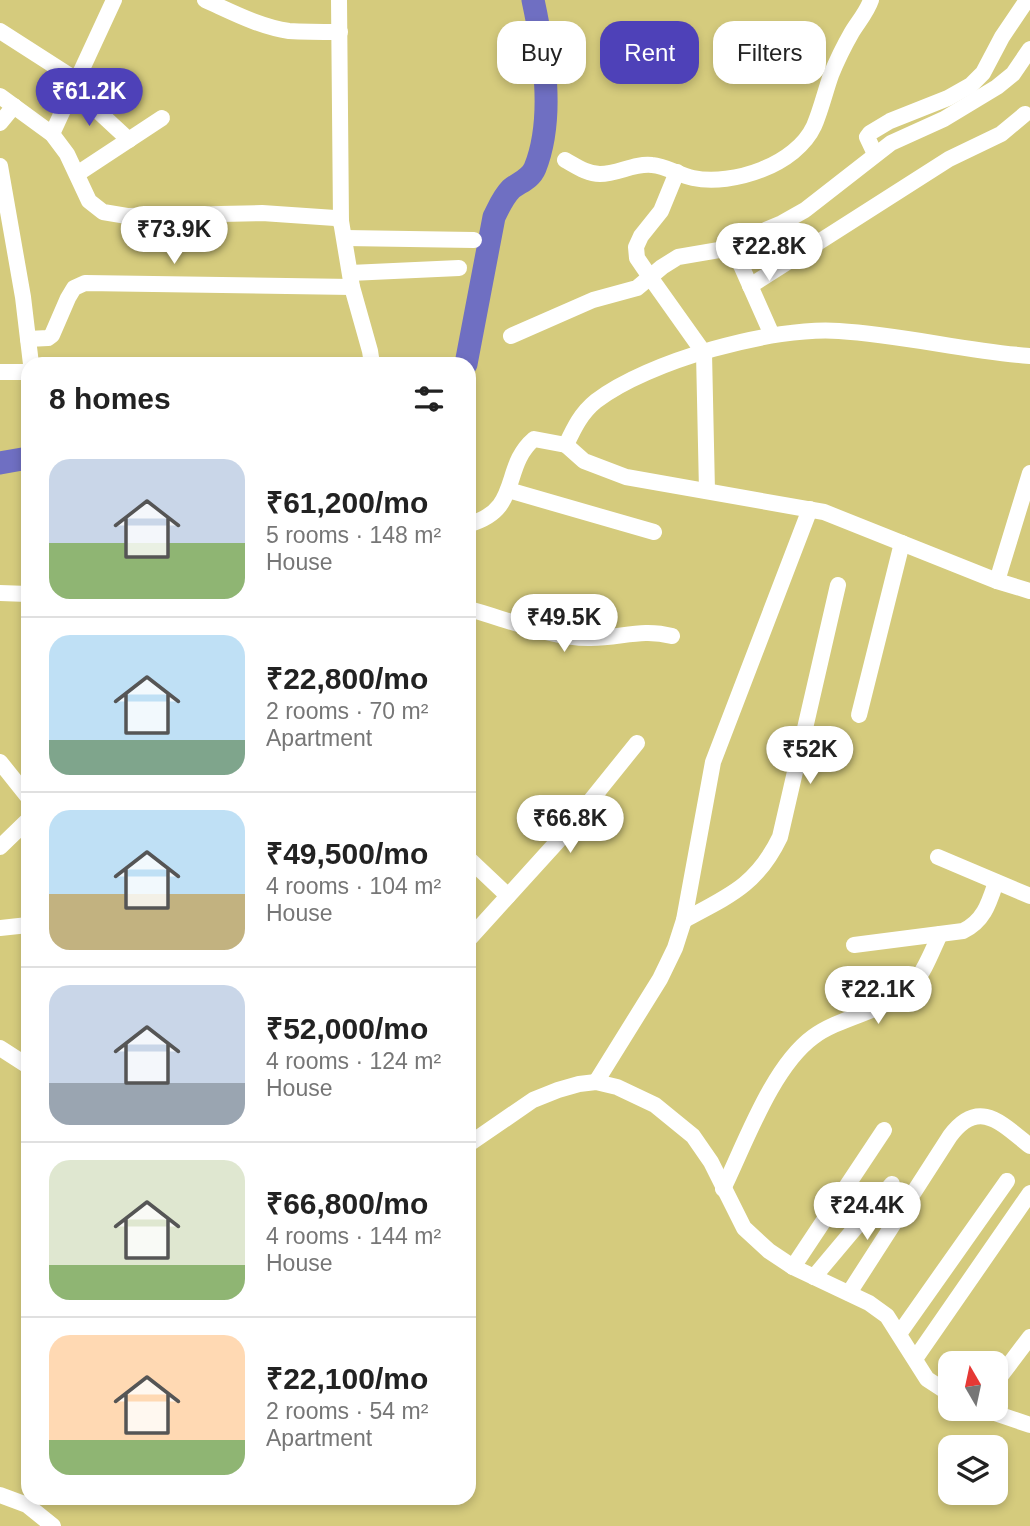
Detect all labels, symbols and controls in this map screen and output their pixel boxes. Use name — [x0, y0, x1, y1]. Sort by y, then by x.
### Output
chip: Buy — [497, 21, 586, 84]
chip: Rent — [600, 21, 699, 84]
chip: Filters — [713, 21, 826, 84]
pin: ₹61.2K — [32, 68, 146, 128]
text: ₹61.2K — [52, 78, 126, 104]
pin: ₹73.9K — [117, 206, 231, 266]
text: ₹73.9K — [137, 216, 211, 242]
pin: ₹22.8K — [712, 224, 826, 283]
text: ₹22.8K — [732, 233, 806, 259]
icon: filters — [410, 380, 448, 418]
text: 8 homes — [49, 382, 171, 415]
text: ₹61,200/mo — [266, 486, 428, 519]
icon: home — [105, 487, 189, 571]
text: 5 rooms · 148 m² — [266, 522, 441, 548]
text: House — [266, 549, 332, 575]
pin: ₹49.5K — [507, 594, 621, 654]
text: ₹49.5K — [527, 604, 601, 630]
text: ₹22,800/mo — [266, 662, 428, 695]
icon: home — [105, 663, 189, 747]
text: 2 rooms · 70 m² — [266, 698, 428, 724]
text: Apartment — [266, 725, 372, 751]
pin: ₹52K — [769, 726, 851, 786]
text: ₹52K — [782, 736, 838, 762]
pin: ₹66.8K — [513, 796, 627, 855]
text: ₹66.8K — [533, 805, 607, 831]
text: ₹49,500/mo — [266, 837, 428, 870]
icon: home — [105, 838, 189, 922]
text: 4 rooms · 104 m² — [266, 873, 441, 899]
text: House — [266, 900, 332, 926]
pin: ₹22.1K — [821, 967, 935, 1026]
text: ₹22.1K — [841, 976, 915, 1002]
text: ₹52,000/mo — [266, 1012, 428, 1045]
icon: home — [105, 1013, 189, 1097]
text: 4 rooms · 124 m² — [266, 1048, 441, 1074]
text: House — [266, 1075, 332, 1101]
pin: ₹24.4K — [810, 1182, 924, 1242]
text: ₹66,800/mo — [266, 1187, 428, 1220]
icon: home — [105, 1188, 189, 1272]
text: ₹24.4K — [830, 1192, 904, 1218]
text: 4 rooms · 144 m² — [266, 1223, 441, 1249]
text: House — [266, 1250, 332, 1276]
north arrow — [938, 1351, 1008, 1421]
map controls — [938, 1351, 1008, 1505]
text: ₹22,100/mo — [266, 1362, 428, 1395]
icon: home — [105, 1363, 189, 1447]
text: 2 rooms · 54 m² — [266, 1398, 428, 1424]
text: Apartment — [266, 1425, 372, 1451]
button: layers — [938, 1435, 1008, 1505]

